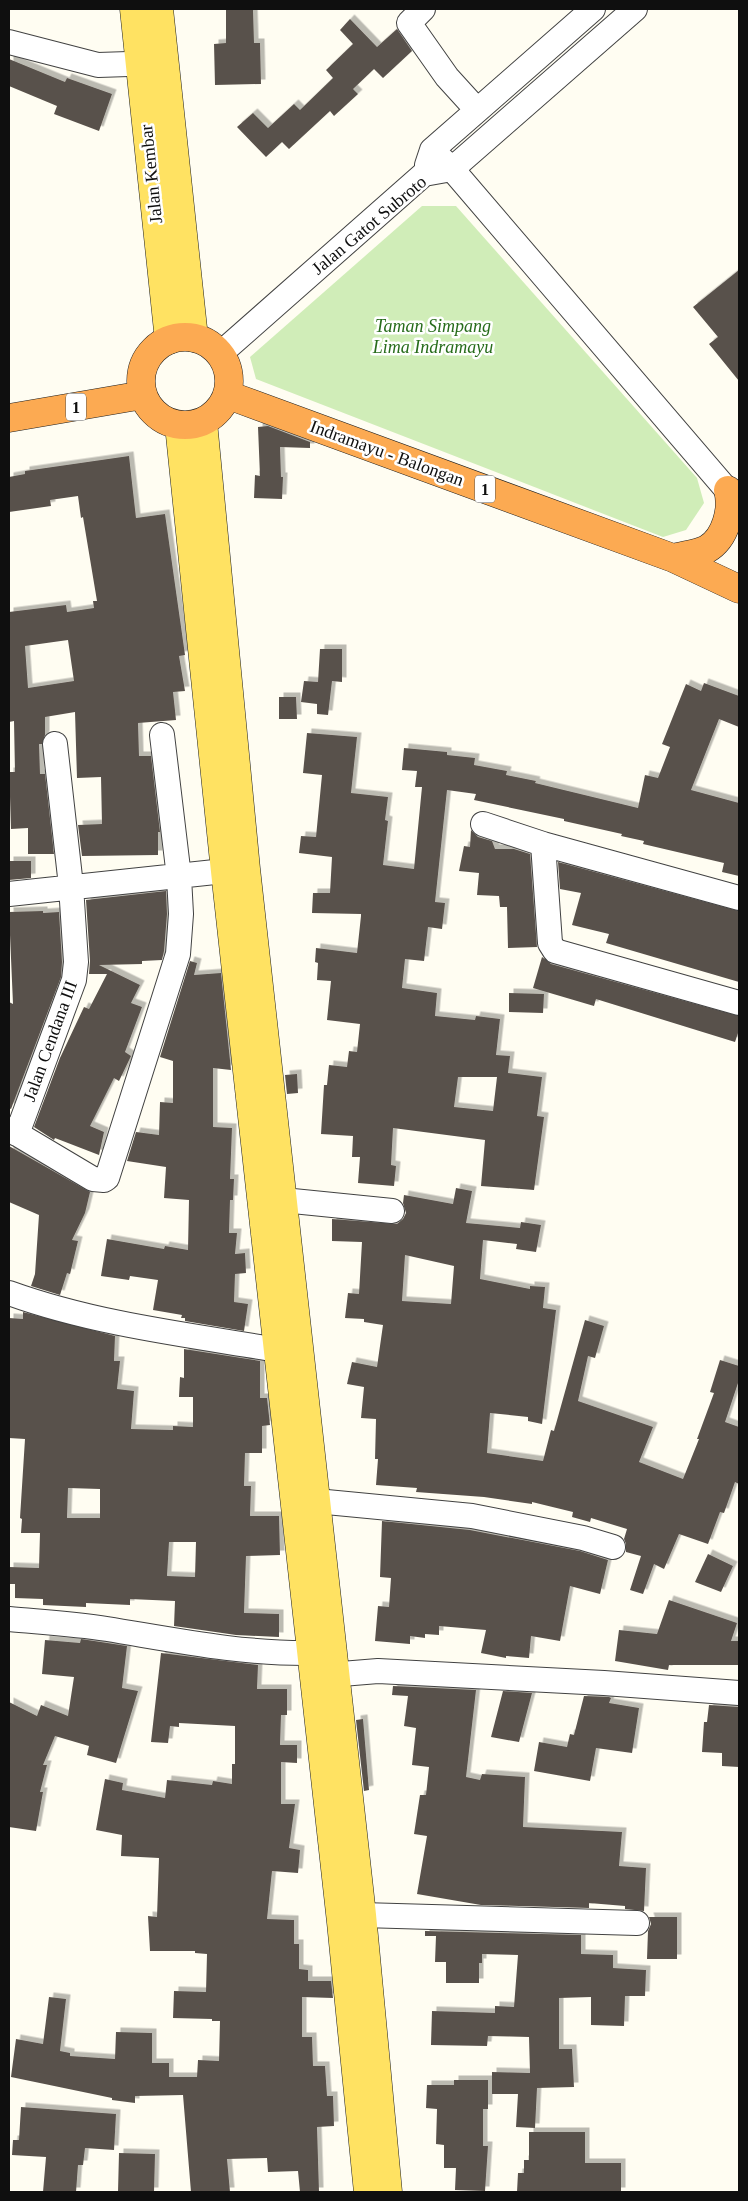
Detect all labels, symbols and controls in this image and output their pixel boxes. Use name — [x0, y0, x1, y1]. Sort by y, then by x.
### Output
street label: Jalan Kembar — [136, 123, 166, 225]
street label: Jalan Gatot Subroto — [308, 171, 430, 279]
park label: Taman Simpang Lima Indramayu — [372, 316, 493, 357]
road number: 1 — [66, 394, 86, 421]
street label: Indramayu - Balongan — [307, 416, 467, 490]
road number: 1 — [475, 476, 495, 502]
street label: Jalan Cendana III — [19, 978, 81, 1104]

